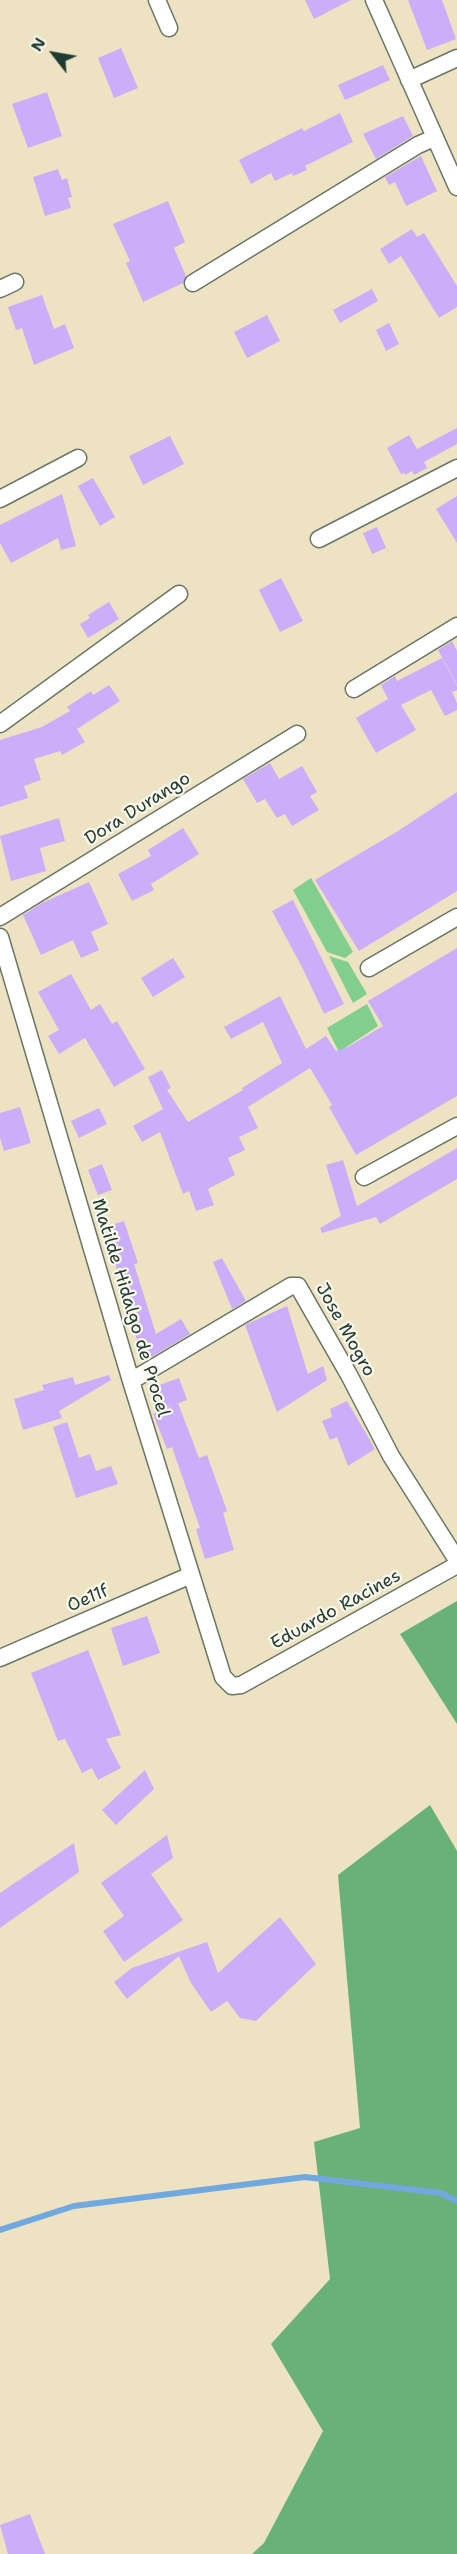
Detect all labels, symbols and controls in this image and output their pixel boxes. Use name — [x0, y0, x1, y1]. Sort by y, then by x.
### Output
north arrow — [24, 24, 84, 84]
text: N — [26, 34, 50, 55]
street label: Dora Durango — [81, 768, 195, 850]
street label: Matilde Hidalgo de Procel — [86, 1196, 174, 1420]
street label: Jose Mogro — [310, 1279, 380, 1381]
street label: Eduardo Racines — [267, 1565, 405, 1655]
street label: Oe11f — [64, 1581, 112, 1617]

